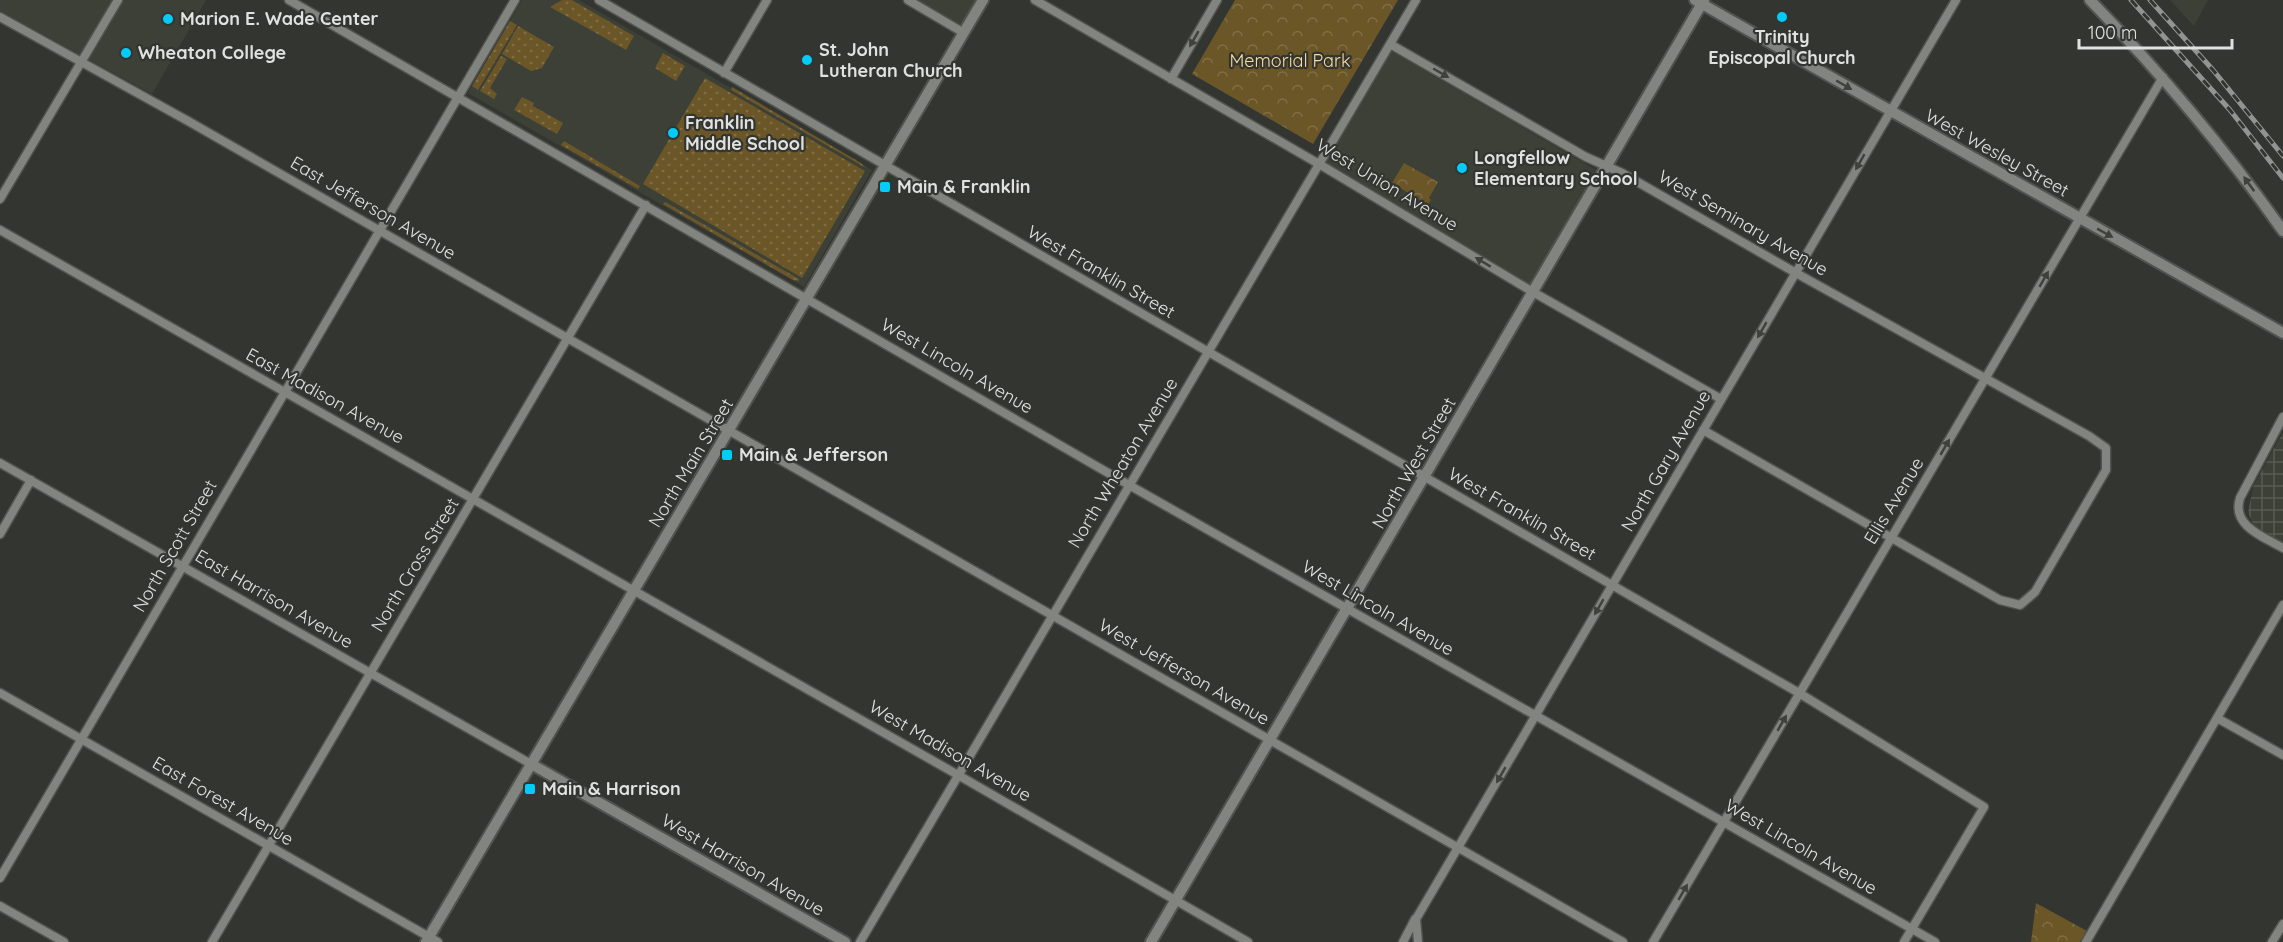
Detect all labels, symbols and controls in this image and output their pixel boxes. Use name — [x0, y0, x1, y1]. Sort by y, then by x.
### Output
place label: Marion E. Wade Center — [180, 7, 379, 30]
marker: Trinity Episcopal Church — [1775, 10, 1789, 24]
marker: Marion E. Wade Center — [161, 12, 175, 26]
scale bar — [2079, 12, 2232, 50]
text: 100 m — [2088, 21, 2137, 44]
place label: Trinity Episcopal Church — [1708, 25, 1856, 69]
one-way arrow — [1189, 31, 1200, 47]
place label: St. John Lutheran Church — [819, 38, 963, 82]
place label: Wheaton College — [138, 41, 286, 64]
marker: Wheaton College — [119, 46, 133, 60]
park label: Memorial Park — [1229, 49, 1351, 72]
marker: St. John Lutheran Church — [800, 53, 814, 67]
one-way arrow — [1433, 68, 1450, 78]
one-way arrow — [1836, 79, 1852, 90]
street label: West Wesley Street — [1921, 104, 2073, 202]
place label: Franklin Middle School — [685, 111, 805, 155]
marker: Franklin Middle School — [666, 126, 680, 140]
street label: West Union Avenue — [1312, 133, 1462, 236]
place label: Longfellow Elementary School — [1474, 146, 1638, 190]
street label: East Jefferson Avenue — [286, 151, 460, 264]
one-way arrow — [1855, 154, 1865, 171]
marker: Longfellow Elementary School — [1455, 161, 1469, 175]
street label: West Seminary Avenue — [1654, 165, 1832, 281]
place label: Main & Franklin — [897, 175, 1030, 198]
one-way arrow — [2243, 176, 2255, 192]
marker: Main & Franklin — [878, 180, 892, 194]
street label: West Franklin Street — [1023, 220, 1179, 323]
one-way arrow — [2097, 228, 2114, 238]
one-way arrow — [1475, 256, 1491, 267]
one-way arrow — [2039, 270, 2049, 287]
street label: West Lincoln Avenue — [877, 313, 1037, 418]
one-way arrow — [1757, 322, 1767, 339]
street label: East Madison Avenue — [242, 343, 408, 449]
street label: North Wheaton Avenue — [1063, 373, 1183, 552]
street label: North Gary Avenue — [1616, 386, 1715, 536]
street label: North West Street — [1367, 393, 1461, 533]
street label: North Main Street — [643, 394, 738, 531]
one-way arrow — [1940, 438, 1950, 455]
place label: Main & Jefferson — [739, 443, 888, 466]
marker: Main & Jefferson — [720, 448, 734, 462]
street label: Ellis Avenue — [1859, 453, 1928, 548]
street label: West Franklin Street — [1444, 462, 1600, 565]
street label: North Scott Street — [127, 476, 222, 616]
street label: North Cross Street — [365, 494, 464, 636]
street label: East Harrison Avenue — [191, 544, 357, 653]
street label: West Lincoln Avenue — [1298, 555, 1458, 660]
one-way arrow — [1594, 599, 1605, 615]
street label: West Jefferson Avenue — [1095, 613, 1274, 730]
street label: West Madison Avenue — [865, 695, 1035, 806]
one-way arrow — [1776, 715, 1787, 731]
street label: East Forest Avenue — [149, 751, 298, 850]
one-way arrow — [1496, 767, 1506, 784]
place label: Main & Harrison — [542, 777, 681, 800]
marker: Main & Harrison — [523, 782, 537, 796]
street label: West Lincoln Avenue — [1721, 794, 1881, 899]
street label: West Harrison Avenue — [658, 808, 829, 921]
one-way arrow — [1678, 883, 1688, 900]

